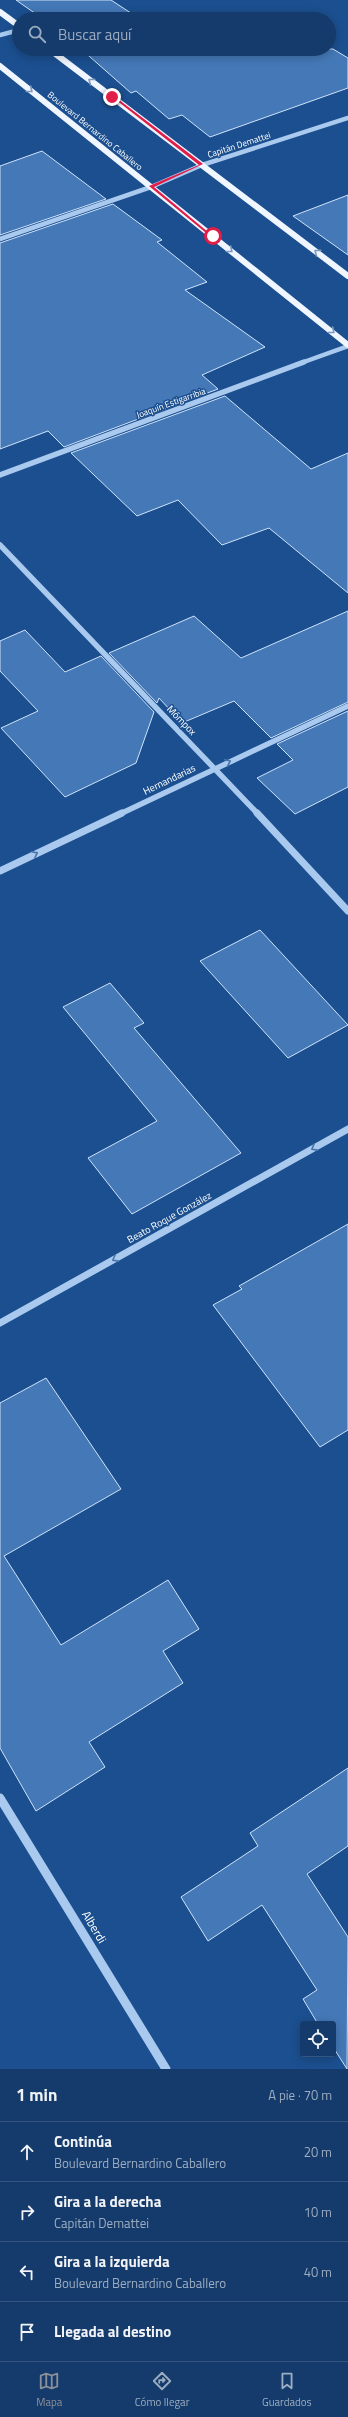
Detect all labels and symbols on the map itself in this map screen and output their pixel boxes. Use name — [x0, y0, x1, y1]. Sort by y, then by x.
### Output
one-way arrow — [88, 78, 95, 85]
one-way arrow — [26, 85, 33, 92]
street label: Boulevard Bernardino Caballero — [45, 88, 146, 173]
route end — [103, 88, 121, 106]
street label: Capitán Demattei — [206, 128, 272, 161]
route start — [204, 227, 222, 245]
one-way arrow — [226, 246, 233, 253]
one-way arrow — [314, 250, 321, 257]
one-way arrow — [327, 327, 334, 334]
street label: Joaquín Estigarribia — [134, 384, 208, 421]
street label: Mómpox — [163, 702, 200, 739]
one-way arrow — [224, 759, 231, 767]
street label: Hernandarias — [141, 760, 198, 799]
one-way arrow — [31, 851, 38, 859]
one-way arrow — [311, 1143, 318, 1150]
street label: Beato Roque González — [124, 1188, 215, 1247]
one-way arrow — [112, 1254, 119, 1261]
street label: Alberdi — [77, 1907, 112, 1947]

